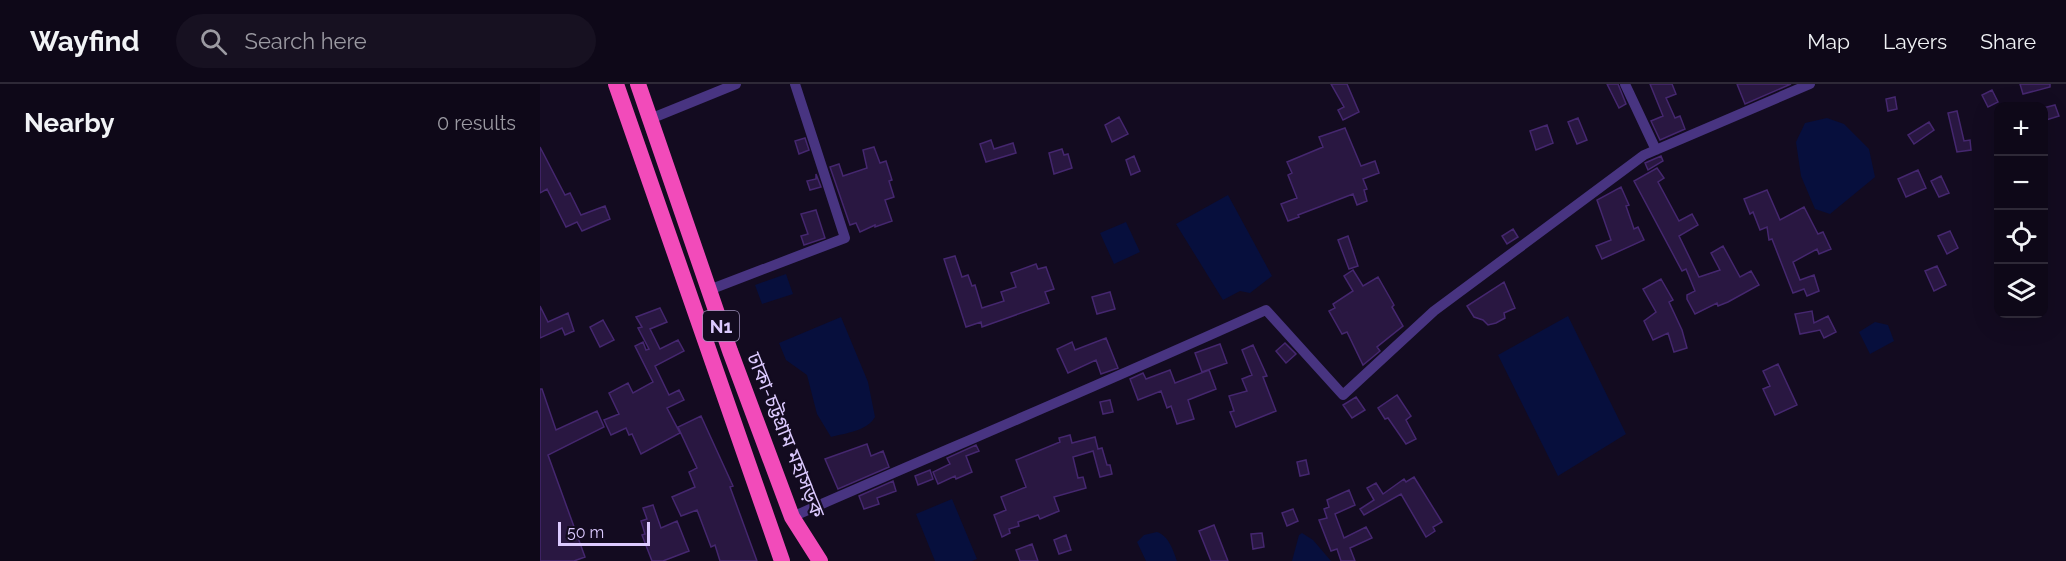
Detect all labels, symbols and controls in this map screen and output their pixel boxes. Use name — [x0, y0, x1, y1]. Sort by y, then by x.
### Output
search box — [176, 14, 596, 68]
text: Wayfind — [30, 25, 140, 58]
icon: search — [197, 25, 230, 58]
text: Search here — [245, 28, 367, 54]
text: Map — [1807, 29, 1850, 54]
text: Layers — [1883, 29, 1947, 54]
text: Share — [1980, 29, 2036, 54]
map controls — [1994, 102, 2048, 318]
button: + — [1994, 102, 2048, 156]
text: Nearby — [24, 108, 114, 138]
text: 0 results — [437, 111, 516, 135]
button: − — [1994, 156, 2048, 210]
button: locate — [1994, 210, 2048, 264]
button: layers — [1994, 264, 2048, 318]
road number: N1 — [703, 311, 739, 341]
street label: ঢাকা-চট্টগ্রাম মহাসড়ক — [742, 348, 830, 522]
scale bar — [558, 519, 650, 546]
text: 50 m — [567, 523, 604, 542]

